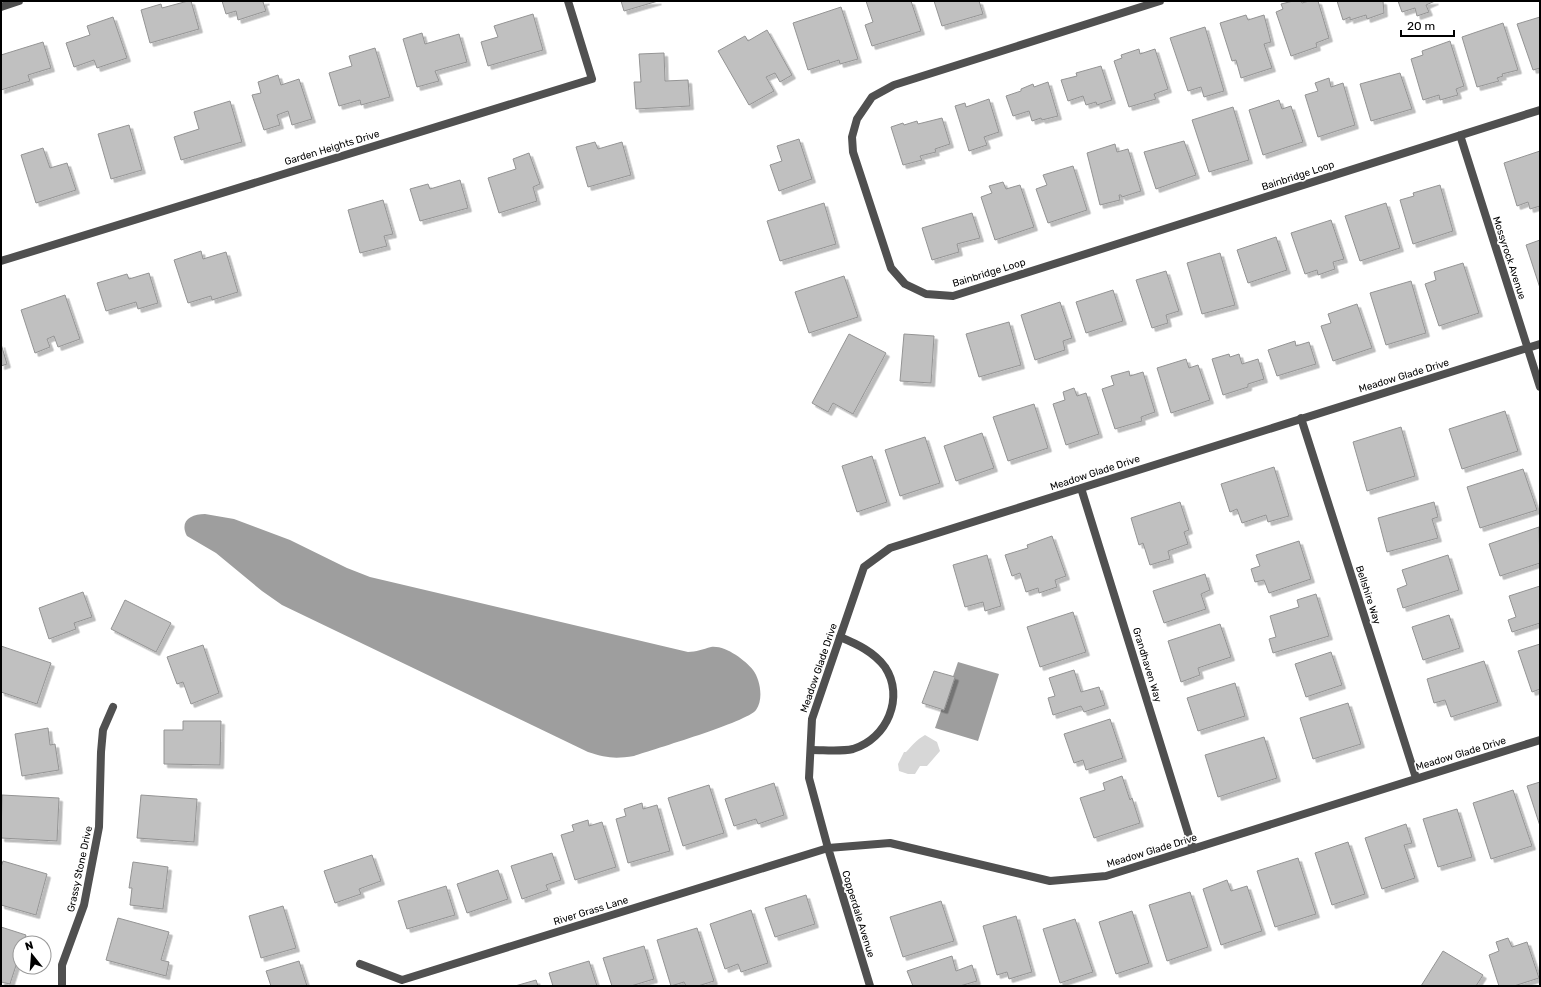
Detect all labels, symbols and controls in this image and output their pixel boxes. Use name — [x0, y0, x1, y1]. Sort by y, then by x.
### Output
scale bar — [1401, 12, 1454, 38]
text: 20 m — [1407, 19, 1435, 33]
street label: Garden Heights Drive — [283, 128, 381, 168]
street label: Bainbridge Loop — [1260, 159, 1336, 193]
street label: Mossyrock Avenue — [1490, 215, 1528, 301]
street label: Bainbridge Loop — [951, 256, 1027, 290]
street label: Meadow Glade Drive — [1357, 356, 1451, 395]
street label: Meadow Glade Drive — [1049, 453, 1142, 493]
street label: Bellshire Way — [1353, 564, 1383, 626]
street label: Meadow Glade Drive — [798, 621, 840, 714]
street label: Grandhaven Way — [1130, 626, 1164, 704]
street label: Meadow Glade Drive — [1414, 734, 1508, 773]
street label: Grassy Stone Drive — [65, 824, 95, 913]
street label: Meadow Glade Drive — [1105, 831, 1199, 870]
street label: Copperdale Avenue — [839, 869, 877, 959]
street label: River Grass Lane — [552, 894, 630, 928]
north arrow — [12, 935, 52, 975]
text: N — [24, 939, 35, 953]

